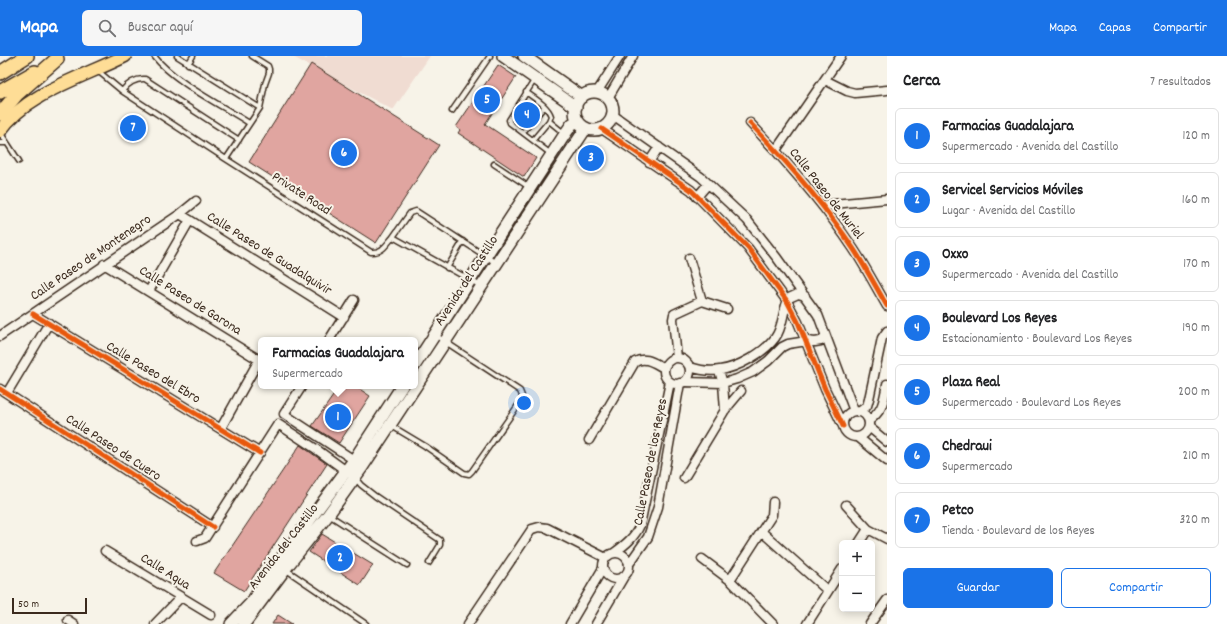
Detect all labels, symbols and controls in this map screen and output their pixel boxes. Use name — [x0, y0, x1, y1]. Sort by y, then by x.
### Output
search box — [82, 10, 362, 46]
text: Mapa — [20, 15, 58, 42]
icon: search — [96, 17, 118, 39]
text: Buscar aquí — [128, 17, 193, 39]
text: Mapa — [1049, 18, 1077, 38]
text: Capas — [1099, 18, 1131, 38]
text: Compartir — [1153, 18, 1207, 38]
text: Cerca — [903, 70, 940, 94]
text: 7 resultados — [1150, 73, 1211, 92]
pin: 5 — [474, 85, 500, 115]
pin: 4 — [514, 100, 540, 130]
pin: 7 — [120, 113, 146, 143]
text: Farmacias Guadalajara — [942, 116, 1074, 138]
text: 1 — [916, 127, 918, 146]
text: 120 m — [1182, 127, 1210, 146]
pin: 6 — [331, 138, 357, 168]
text: Supermercado · Avenida del Castillo — [942, 138, 1118, 157]
pin: 3 — [578, 143, 604, 173]
street label: Calle Paseo de Muriel — [784, 144, 869, 245]
street label: Private Road — [267, 167, 335, 221]
text: Servicel Servicios Móviles — [942, 180, 1083, 202]
text: 2 — [914, 191, 920, 210]
text: 160 m — [1182, 191, 1210, 210]
text: Lugar · Avenida del Castillo — [942, 202, 1075, 221]
street label: Calle Paseo de Guadalquivir — [202, 207, 336, 301]
street label: Calle Paseo de Montenegro — [26, 210, 156, 306]
street label: Avenida del Castillo — [430, 232, 504, 330]
text: Oxxo — [942, 244, 968, 266]
text: 3 — [914, 255, 920, 274]
text: 170 m — [1183, 255, 1210, 274]
street label: Calle Paseo de Garona — [135, 261, 246, 341]
text: Supermercado · Avenida del Castillo — [942, 266, 1118, 285]
text: Boulevard Los Reyes — [942, 308, 1057, 330]
text: 4 — [914, 319, 920, 338]
text: 190 m — [1182, 319, 1210, 338]
text: Estacionamiento · Boulevard Los Reyes — [942, 330, 1132, 349]
street label: Calle Paseo del Ebro — [102, 337, 204, 409]
popup — [258, 337, 418, 389]
text: Farmacias Guadalajara — [272, 343, 404, 365]
text: Supermercado — [272, 365, 343, 384]
text: Plaza Real — [942, 372, 1000, 394]
text: 5 — [914, 383, 920, 402]
text: 200 m — [1178, 383, 1210, 402]
your location — [514, 393, 534, 413]
text: Supermercado · Boulevard Los Reyes — [942, 394, 1121, 413]
street label: Calle Paseo de los Reyes — [629, 397, 673, 527]
pin: 1 — [325, 402, 351, 432]
street label: Calle Paseo de Cuero — [61, 410, 165, 486]
text: Chedraui — [942, 436, 992, 458]
text: 6 — [914, 447, 920, 466]
text: 210 m — [1182, 447, 1210, 466]
text: Supermercado — [942, 458, 1013, 477]
street label: Avenida del Castillo — [244, 500, 324, 594]
text: Petco — [942, 500, 974, 522]
text: 7 — [915, 511, 919, 530]
text: 320 m — [1180, 511, 1210, 530]
text: Tienda · Boulevard de los Reyes — [942, 522, 1095, 541]
map controls — [839, 540, 875, 612]
button: + — [839, 540, 875, 576]
pin: 2 — [327, 543, 353, 573]
street label: Calle Aqua — [136, 549, 194, 596]
button: Guardar — [903, 568, 1053, 608]
button: Compartir — [1061, 568, 1211, 608]
button: − — [839, 576, 875, 612]
scale bar — [12, 596, 87, 615]
text: 50 m — [18, 597, 39, 613]

